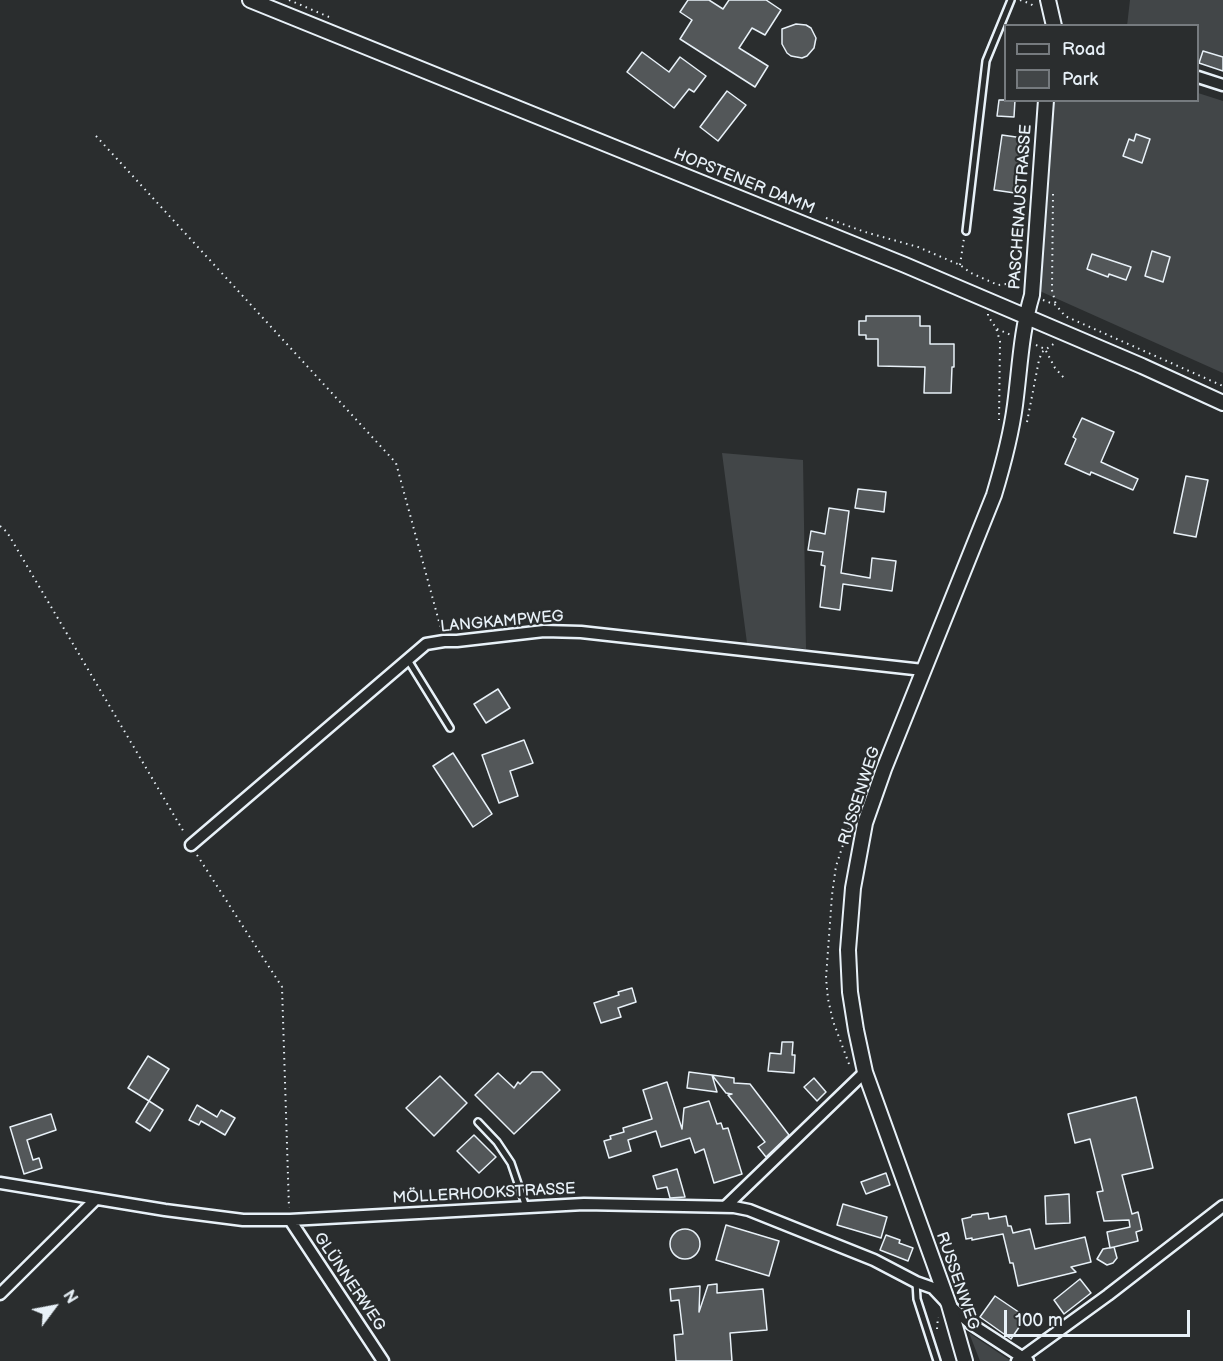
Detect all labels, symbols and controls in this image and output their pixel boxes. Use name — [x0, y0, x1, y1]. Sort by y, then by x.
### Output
legend — [1004, 24, 1199, 102]
text: Road — [1062, 39, 1106, 60]
text: Park — [1062, 69, 1098, 90]
street label: PASCHENAUSTRASSE — [1006, 124, 1036, 290]
street label: HOPSTENER DAMM — [671, 145, 817, 219]
street label: LANGKAMPWEG — [439, 607, 565, 637]
street label: RUSSENWEG — [835, 744, 885, 848]
street label: MÖLLERHOOKSTRASSE — [392, 1180, 576, 1208]
street label: GLÜNNERWEG — [309, 1229, 389, 1335]
street label: RUSSENWEG — [931, 1230, 983, 1332]
north arrow — [24, 1277, 84, 1337]
text: N — [58, 1287, 81, 1307]
scale bar — [1007, 1298, 1193, 1336]
text: 100 m — [1015, 1310, 1063, 1331]

